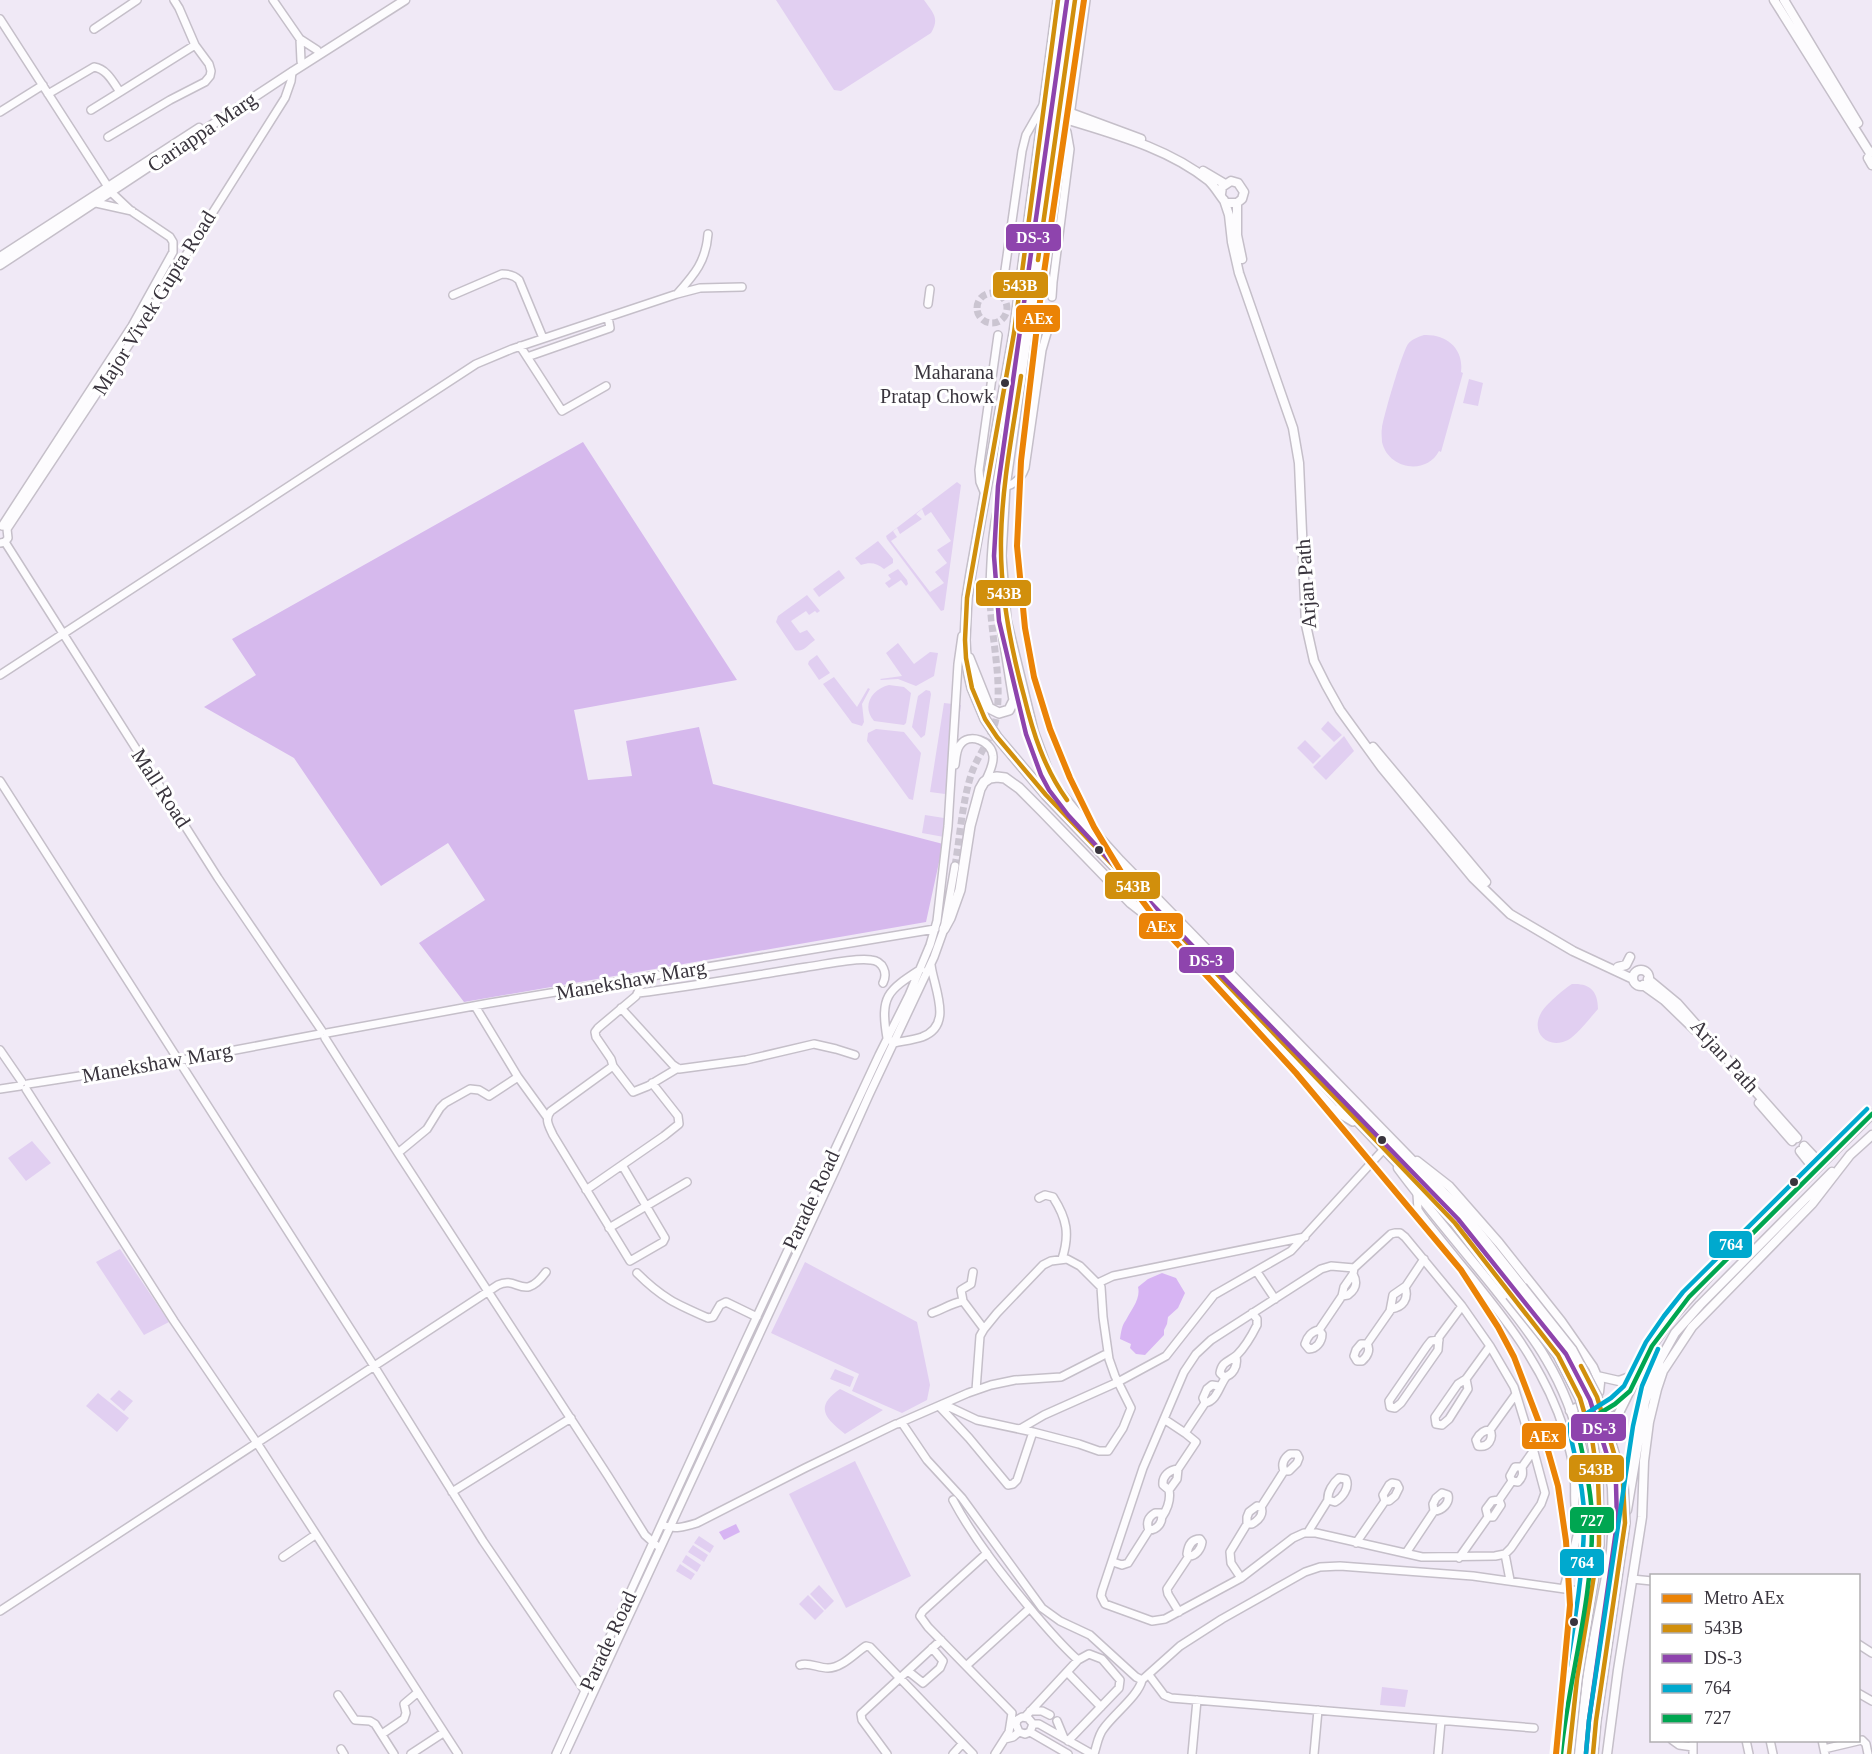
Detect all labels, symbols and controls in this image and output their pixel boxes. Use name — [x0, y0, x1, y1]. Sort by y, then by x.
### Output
street label: Cariappa Marg — [143, 87, 261, 177]
street label: Major Vivek Gupta Road — [88, 206, 221, 399]
line badge: DS-3 — [1005, 223, 1062, 252]
text: DS-3 — [1016, 229, 1050, 246]
line badge: 543B — [992, 271, 1049, 299]
text: 543B — [1003, 277, 1038, 294]
line badge: AEx — [1015, 304, 1061, 333]
text: AEx — [1023, 310, 1053, 327]
place label: Maharana Pratap Chowk — [880, 361, 994, 408]
marker: Maharana Pratap Chowk — [999, 377, 1011, 389]
street label: Arjan Path — [1291, 538, 1321, 630]
line badge: 543B — [975, 579, 1032, 607]
text: 543B — [987, 585, 1022, 602]
street label: Mall Road — [127, 744, 196, 832]
unlabelled marker — [1093, 844, 1105, 856]
line badge: 543B — [1104, 871, 1161, 900]
text: 543B — [1116, 878, 1151, 895]
line badge: AEx — [1138, 912, 1184, 940]
text: AEx — [1146, 918, 1176, 935]
line badge: DS-3 — [1178, 946, 1235, 974]
text: DS-3 — [1189, 952, 1223, 969]
street label: Manekshaw Marg — [554, 955, 708, 1005]
street label: Arjan Path — [1686, 1014, 1764, 1098]
street label: Manekshaw Marg — [80, 1038, 234, 1088]
unlabelled marker — [1376, 1134, 1388, 1146]
street label: Parade Road — [778, 1146, 845, 1253]
unlabelled marker — [1788, 1176, 1800, 1188]
line badge: 764 — [1708, 1230, 1753, 1259]
text: 764 — [1719, 1236, 1743, 1253]
line badge: DS-3 — [1570, 1413, 1627, 1442]
text: DS-3 — [1582, 1420, 1616, 1437]
line badge: AEx — [1521, 1422, 1567, 1450]
text: AEx — [1529, 1428, 1559, 1445]
line badge: 543B — [1568, 1454, 1625, 1483]
text: 543B — [1579, 1461, 1614, 1478]
line badge: 727 — [1569, 1506, 1615, 1534]
text: 727 — [1580, 1512, 1604, 1529]
line badge: 764 — [1559, 1548, 1605, 1577]
text: 764 — [1570, 1554, 1594, 1571]
legend — [1650, 1574, 1860, 1742]
street label: Parade Road — [575, 1587, 642, 1694]
text: Metro AEx — [1704, 1588, 1785, 1608]
unlabelled marker — [1568, 1616, 1580, 1628]
text: 543B — [1704, 1618, 1743, 1638]
text: DS-3 — [1704, 1648, 1742, 1668]
text: 764 — [1704, 1678, 1731, 1698]
text: 727 — [1704, 1708, 1731, 1728]

